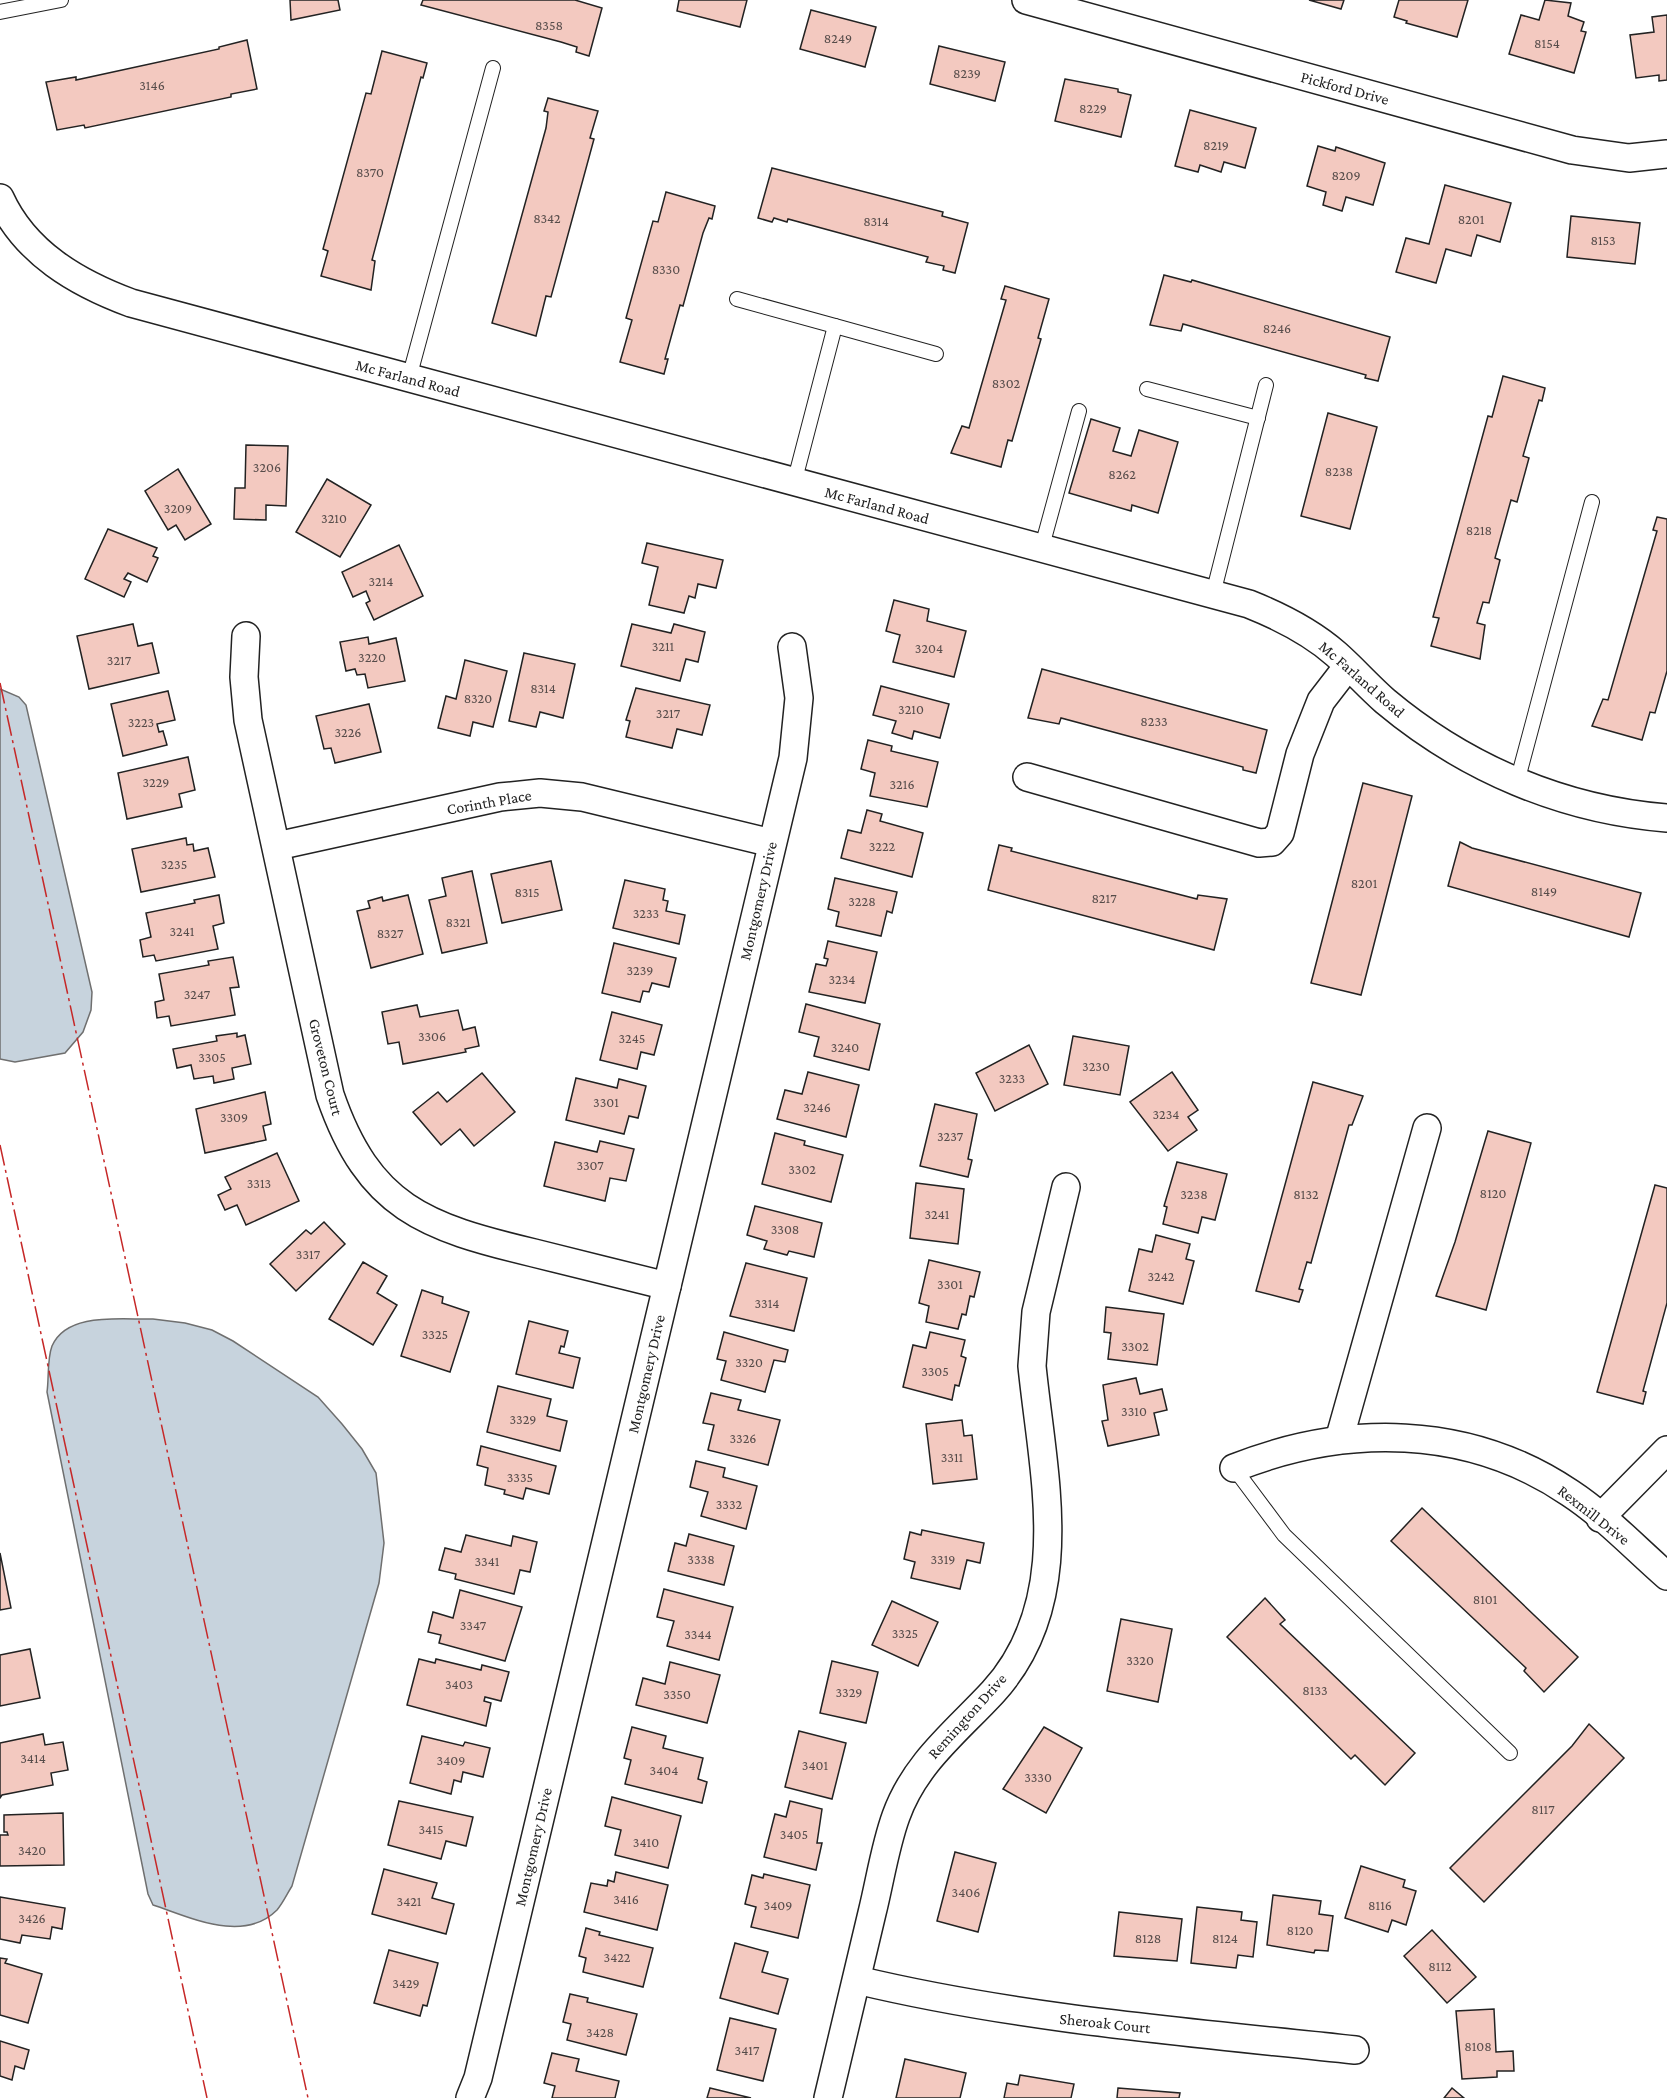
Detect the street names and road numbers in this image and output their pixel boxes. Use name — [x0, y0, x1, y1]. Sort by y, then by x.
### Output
street label: Pickford Drive — [1299, 68, 1391, 108]
street label: Mc Farland Road — [354, 356, 463, 400]
street label: Mc Farland Road — [823, 483, 932, 527]
street label: Mc Farland Road — [1316, 637, 1409, 721]
street label: Corinth Place — [445, 786, 533, 818]
street label: Montgomery Drive — [736, 840, 781, 962]
street label: Groveton Court — [306, 1017, 346, 1118]
street label: Montgomery Drive — [624, 1313, 669, 1435]
street label: Rexmill Drive — [1555, 1482, 1633, 1548]
street label: Remington Drive — [924, 1670, 1010, 1763]
street label: Montgomery Drive — [511, 1786, 556, 1908]
street label: Sheroak Court — [1059, 2010, 1152, 2036]

